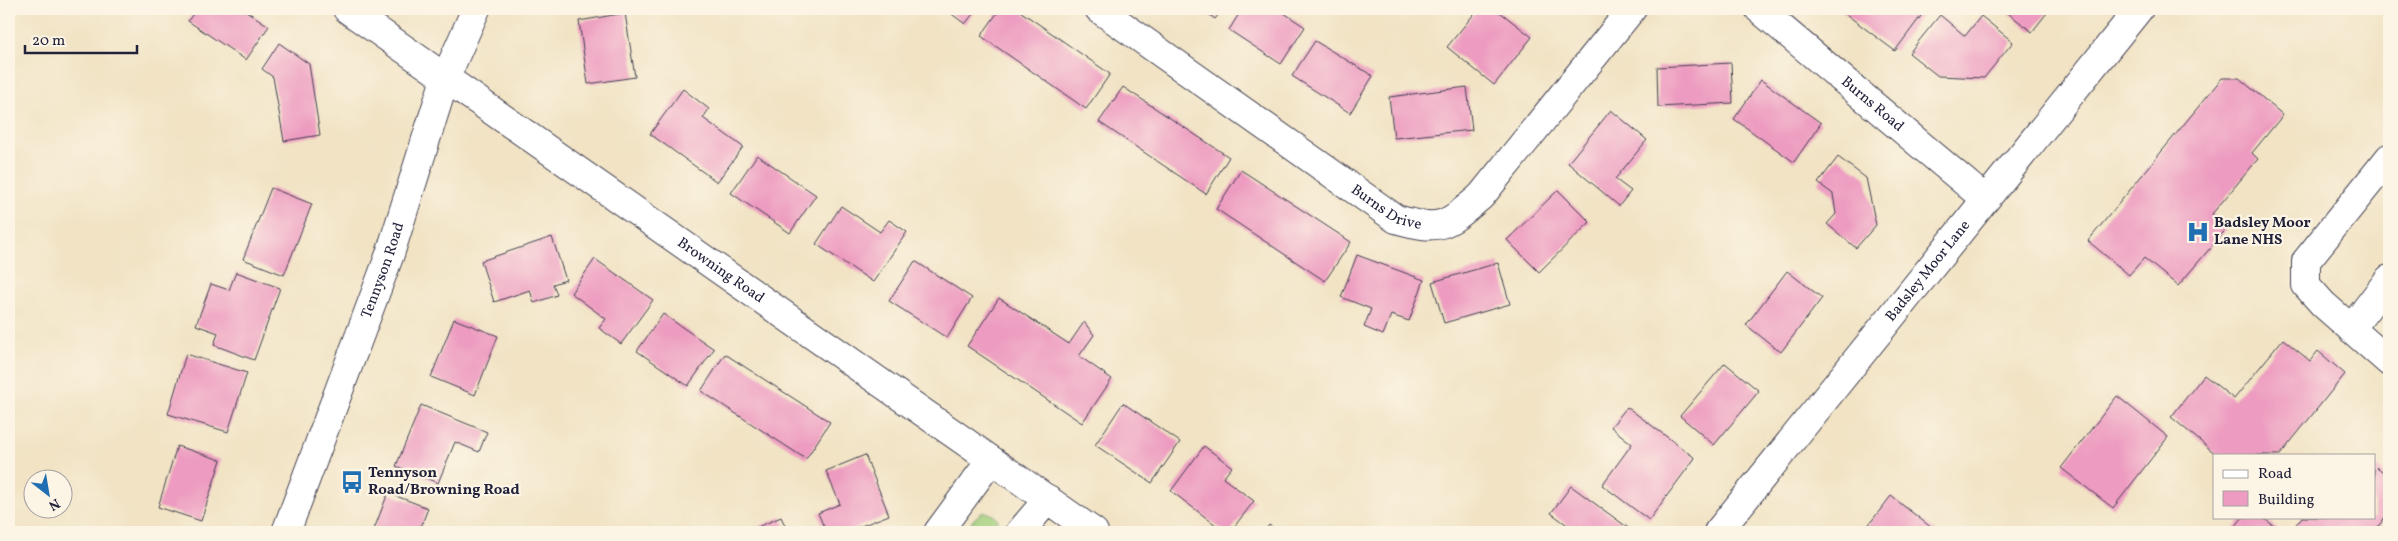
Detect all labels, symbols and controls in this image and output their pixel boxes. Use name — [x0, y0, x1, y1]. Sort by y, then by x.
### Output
scale bar — [25, 22, 138, 54]
text: 20 m — [32, 31, 65, 52]
street label: Burns Road — [1836, 72, 1908, 137]
street label: Burns Drive — [1346, 180, 1423, 235]
place label: Badsley Moor Lane NHS — [2214, 213, 2311, 251]
street label: Badsley Moor Lane — [1881, 216, 1975, 326]
hospital icon: Badsley Moor Lane NHS — [2185, 219, 2211, 245]
street label: Tennyson Road — [356, 220, 410, 321]
street label: Browning Road — [673, 233, 768, 308]
legend — [2213, 454, 2376, 518]
place label: Tennyson Road/Browning Road — [368, 463, 520, 501]
text: Road — [2258, 464, 2292, 485]
north arrow — [22, 468, 72, 518]
bus stop icon: Tennyson Road/Browning Road — [339, 469, 365, 495]
text: Building — [2258, 490, 2315, 511]
text: N — [45, 493, 63, 515]

